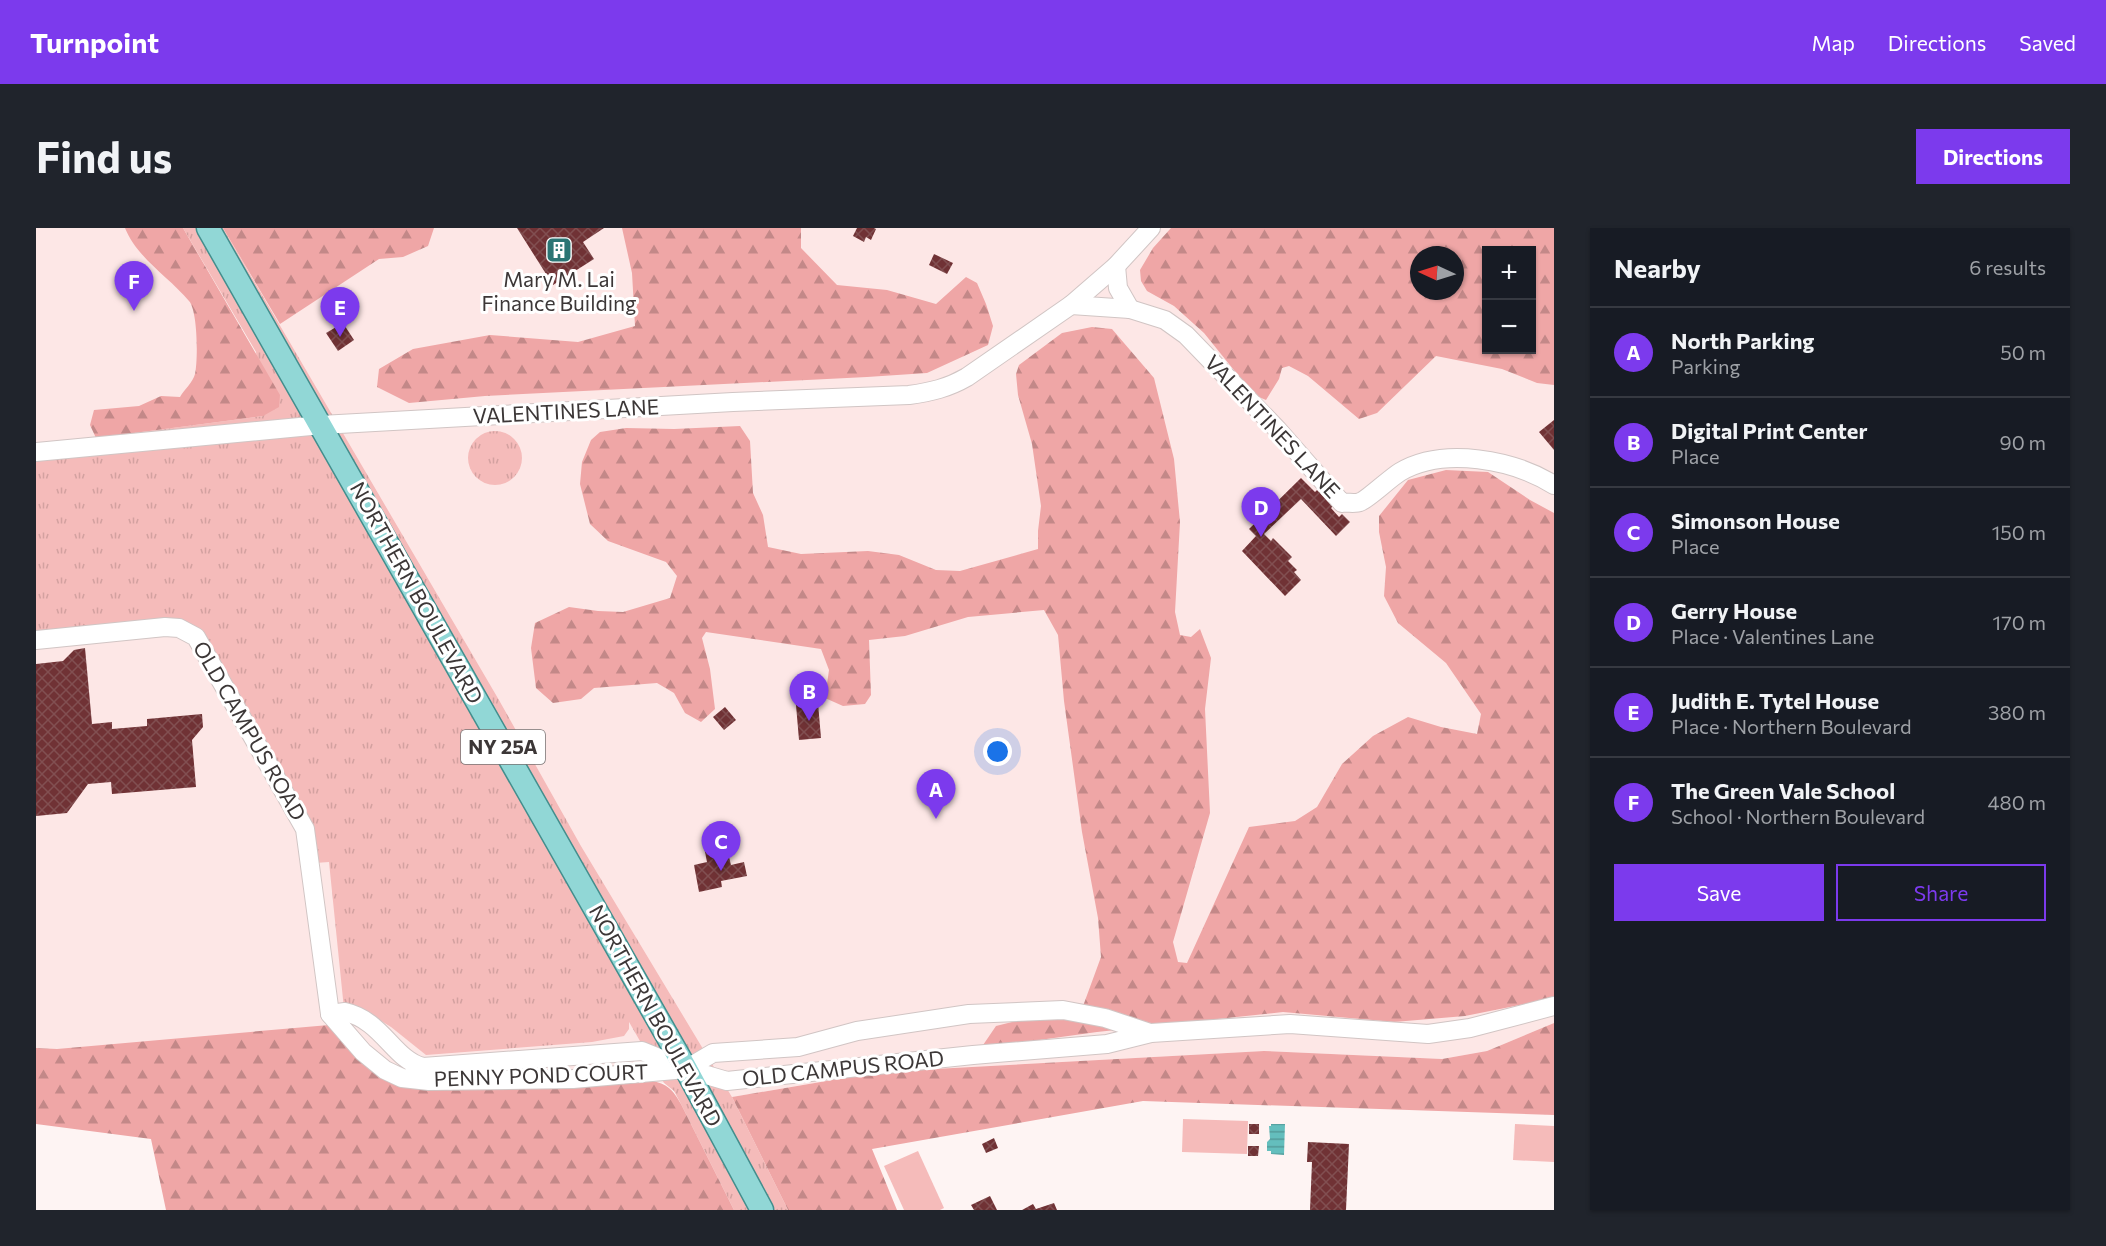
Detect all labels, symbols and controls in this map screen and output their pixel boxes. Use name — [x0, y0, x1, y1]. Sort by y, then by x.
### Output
text: Turnpoint — [30, 25, 159, 59]
text: Map — [1812, 30, 1855, 55]
text: Directions — [1888, 30, 1986, 55]
text: Saved — [2019, 30, 2076, 55]
button: Directions — [1916, 129, 2070, 184]
text: Find us — [36, 130, 172, 182]
building icon: Mary M. Lai Finance Building — [544, 235, 574, 265]
north arrow — [1410, 246, 1464, 300]
map controls — [1482, 246, 1536, 354]
button: + — [1482, 246, 1536, 300]
text: Nearby — [1614, 252, 1701, 283]
text: 6 results — [1969, 255, 2046, 279]
pin: F — [114, 262, 154, 311]
place label: Mary M. Lai Finance Building — [482, 266, 636, 315]
pin: E — [320, 288, 360, 337]
button: − — [1482, 300, 1536, 354]
text: North Parking — [1671, 327, 1814, 354]
text: A — [1626, 340, 1641, 364]
text: 50 m — [2000, 340, 2046, 364]
street label: VALENTINES LANE — [1200, 349, 1346, 503]
text: Parking — [1671, 354, 1740, 378]
street label: VALENTINES LANE — [472, 393, 660, 428]
text: Digital Print Center — [1671, 417, 1868, 444]
text: B — [1627, 430, 1640, 454]
text: 90 m — [2000, 430, 2046, 454]
text: Place — [1671, 444, 1720, 468]
street label: NORTHERN BOULEVARD — [346, 477, 489, 708]
pin: D — [1242, 488, 1280, 537]
text: Simonson House — [1671, 507, 1840, 534]
text: C — [1627, 520, 1640, 544]
text: 150 m — [1992, 520, 2046, 544]
text: Place — [1671, 534, 1720, 558]
text: Gerry House — [1671, 597, 1797, 624]
text: D — [1626, 610, 1641, 634]
text: 170 m — [1993, 610, 2046, 634]
text: Place · Valentines Lane — [1671, 624, 1874, 648]
street label: OLD CAMPUS ROAD — [189, 636, 312, 824]
pin: B — [790, 672, 828, 721]
text: Judith E. Tytel House — [1671, 687, 1879, 714]
text: E — [1628, 700, 1639, 724]
text: 380 m — [1988, 700, 2046, 724]
text: Place · Northern Boulevard — [1671, 714, 1912, 738]
road number: NY 25A — [461, 730, 545, 764]
your location — [983, 737, 1012, 766]
pin: A — [916, 770, 956, 819]
text: The Green Vale School — [1671, 777, 1895, 804]
text: F — [1628, 790, 1639, 814]
text: 480 m — [1988, 790, 2046, 814]
text: School · Northern Boulevard — [1671, 804, 1925, 828]
pin: C — [702, 822, 740, 871]
button: Save — [1614, 864, 1824, 921]
button: Share — [1836, 864, 2046, 921]
street label: NORTHERN BOULEVARD — [585, 900, 728, 1131]
street label: OLD CAMPUS ROAD — [741, 1044, 945, 1091]
street label: PENNY POND COURT — [433, 1058, 649, 1091]

